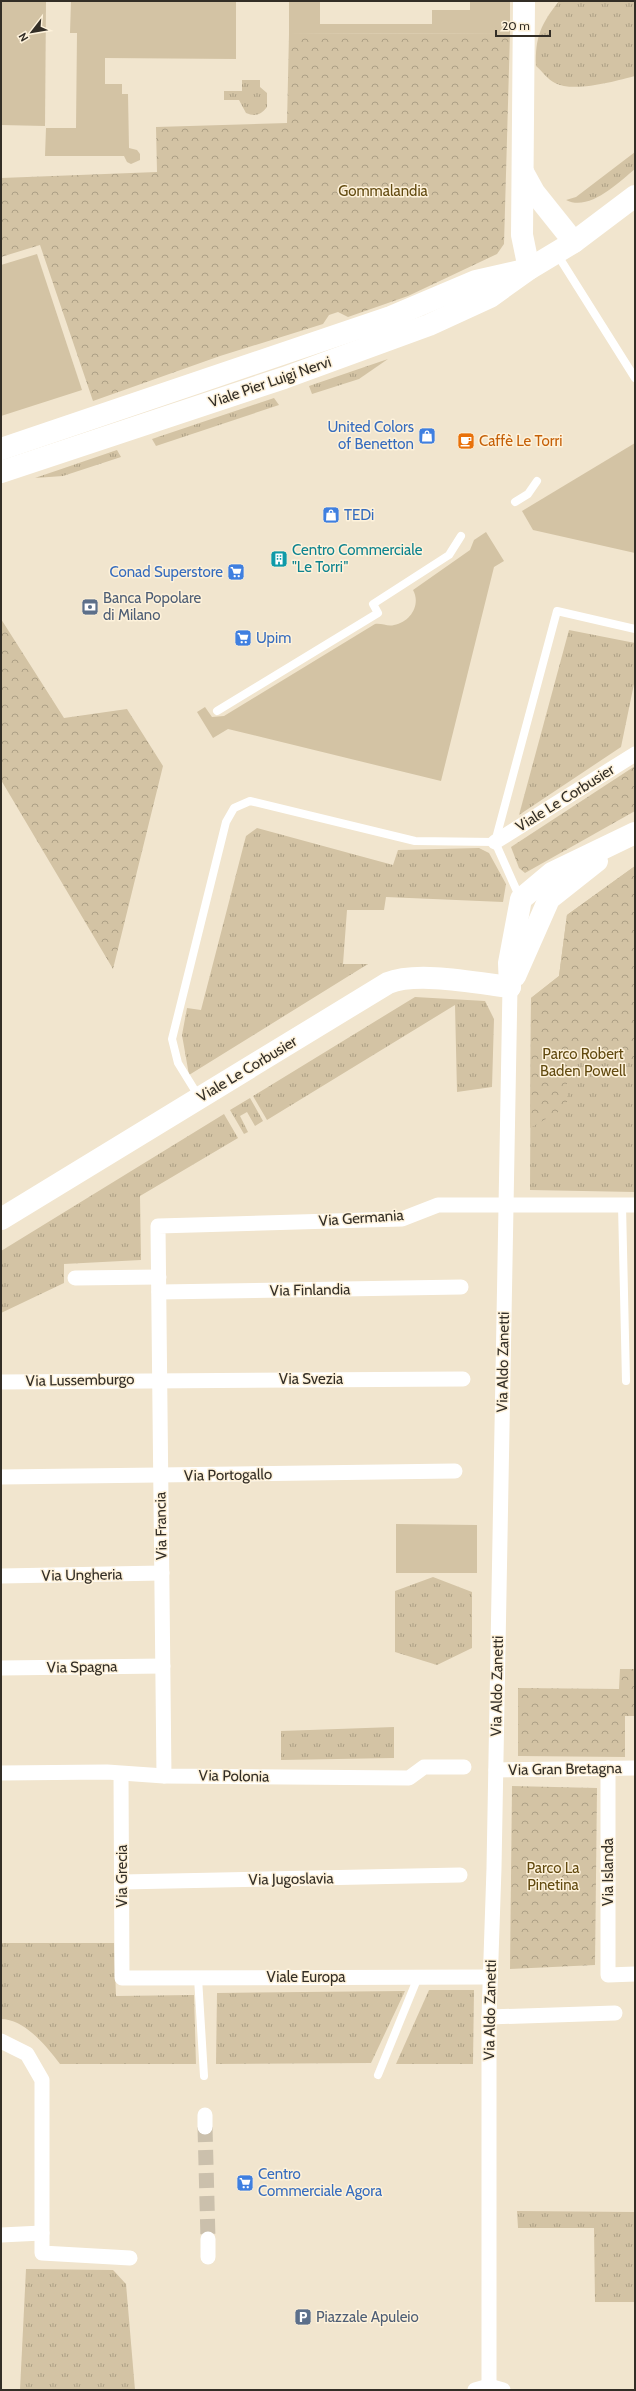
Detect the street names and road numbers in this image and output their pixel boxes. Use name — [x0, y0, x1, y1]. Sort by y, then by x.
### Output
street label: Viale Pier Luigi Nervi — [206, 353, 334, 411]
street label: Viale Le Corbusier — [512, 760, 618, 836]
street label: Viale Le Corbusier — [194, 1032, 300, 1106]
street label: Via Germania — [318, 1206, 405, 1230]
street label: Via Finlandia — [269, 1280, 351, 1300]
street label: Via Aldo Zanetti — [493, 1311, 513, 1413]
street label: Via Lussemburgo — [26, 1370, 134, 1390]
street label: Via Svezia — [279, 1370, 344, 1388]
street label: Via Portogallo — [184, 1465, 272, 1485]
street label: Via Francia — [151, 1491, 171, 1560]
street label: Via Ungheria — [41, 1565, 123, 1585]
street label: Via Aldo Zanetti — [487, 1635, 507, 1737]
street label: Via Spagna — [46, 1657, 118, 1677]
street label: Via Gran Bretagna — [508, 1759, 623, 1779]
street label: Via Polonia — [199, 1766, 270, 1786]
street label: Via Islanda — [599, 1837, 617, 1906]
street label: Via Grecia — [113, 1844, 131, 1907]
street label: Via Jugoslavia — [248, 1869, 335, 1889]
street label: Via Aldo Zanetti — [480, 1959, 500, 2061]
street label: Viale Europa — [267, 1968, 346, 1986]

